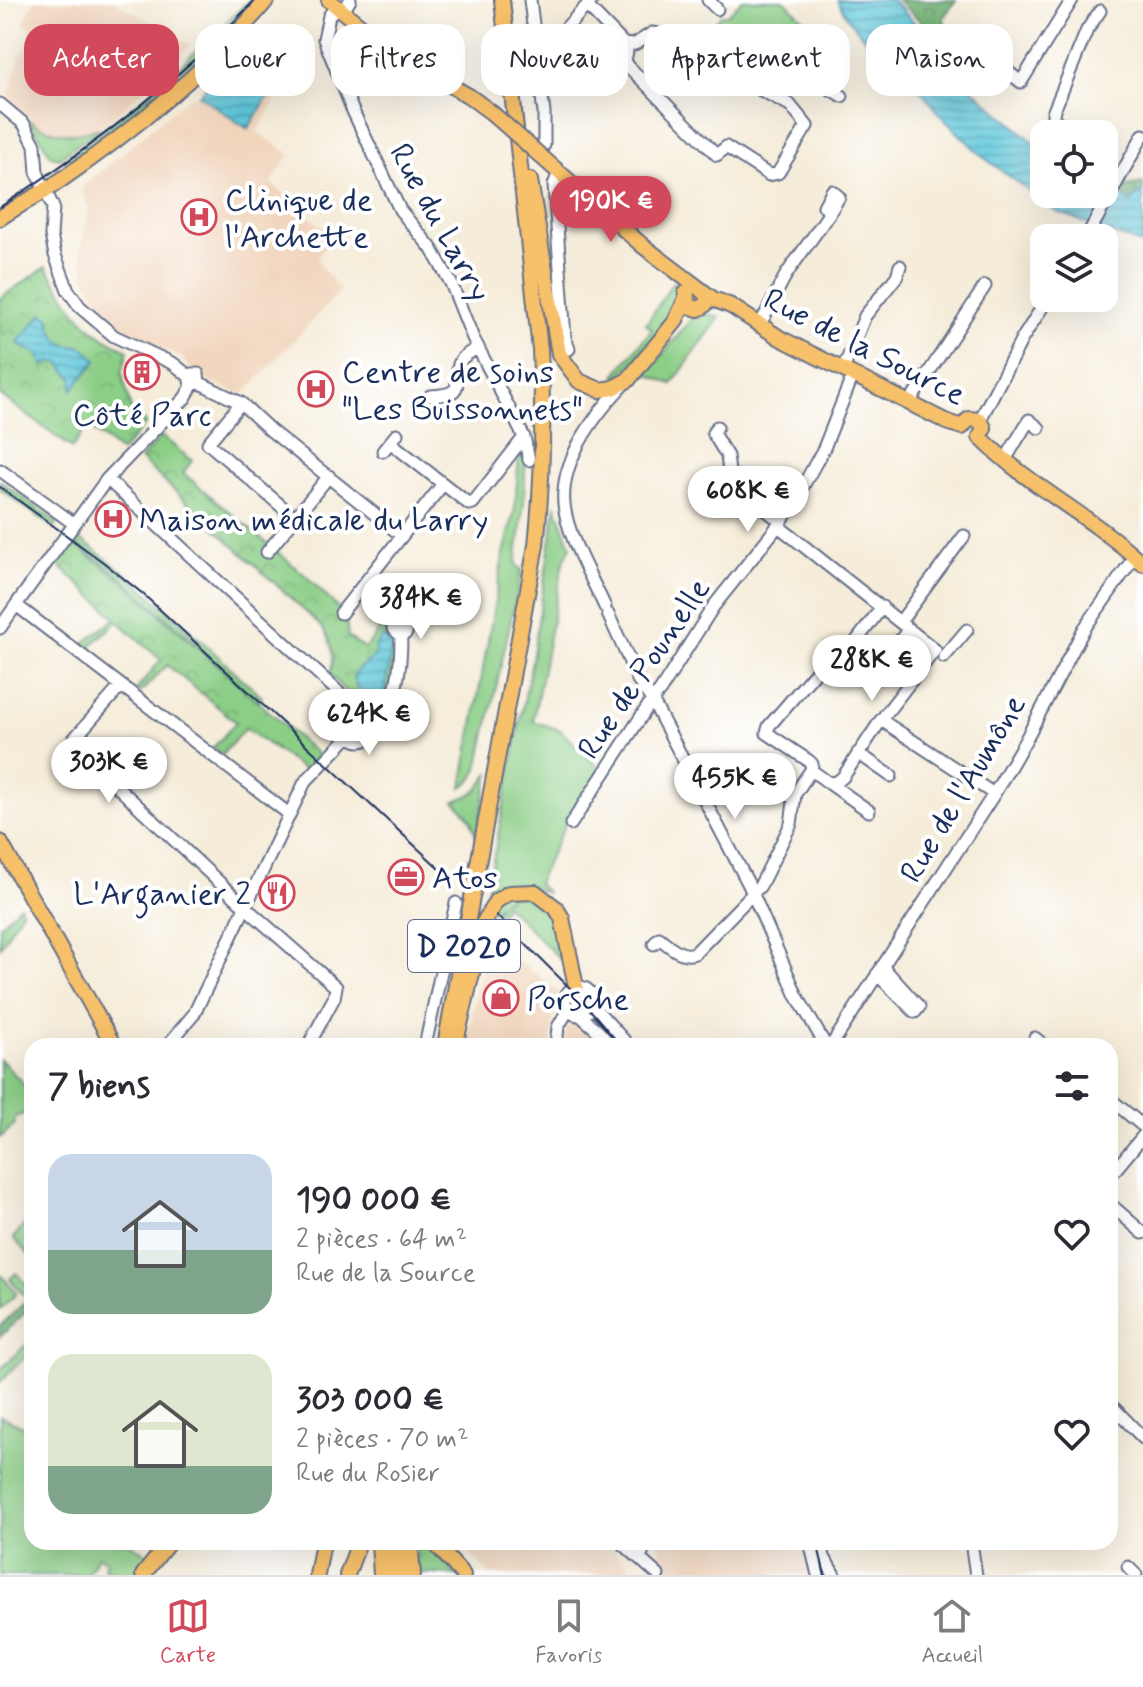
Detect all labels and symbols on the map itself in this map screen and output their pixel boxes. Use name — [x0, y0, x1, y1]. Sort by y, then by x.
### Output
street label: Rue du Larry — [378, 136, 500, 310]
pin: 190K € — [546, 176, 676, 244]
place label: Clinique de l'Archette — [225, 180, 372, 259]
hospital icon: Clinique de l'Archette — [180, 198, 218, 236]
street label: Rue de la Source — [756, 279, 972, 417]
place label: Centre de soins "Les Buissonnets" — [342, 352, 583, 431]
building icon: Côté Parc — [123, 353, 161, 391]
hospital icon: Centre de soins "Les Buissonnets" — [297, 370, 335, 408]
place label: Côté Parc — [73, 395, 211, 437]
pin: 608K € — [683, 466, 813, 534]
hospital icon: Maison médicale du Larry — [94, 500, 132, 538]
place label: Maison médicale du Larry — [139, 500, 488, 542]
street label: Rue de Pounelle — [569, 570, 721, 768]
pin: 384K € — [356, 573, 486, 641]
pin: 288K € — [807, 635, 937, 703]
street label: Rue de l'Aumône — [891, 687, 1036, 891]
pin: 624K € — [304, 689, 434, 757]
pin: 303K € — [44, 737, 174, 805]
pin: 455K € — [670, 753, 800, 821]
office icon: Atos — [387, 858, 425, 896]
place label: Atos — [432, 858, 497, 900]
place label: L'Arganier 2 — [73, 874, 251, 919]
restaurant icon: L'Arganier 2 — [258, 874, 296, 912]
road number: D 2020 — [408, 920, 520, 972]
shop icon: Porsche — [482, 979, 520, 1017]
place label: Porsche — [527, 979, 629, 1021]

